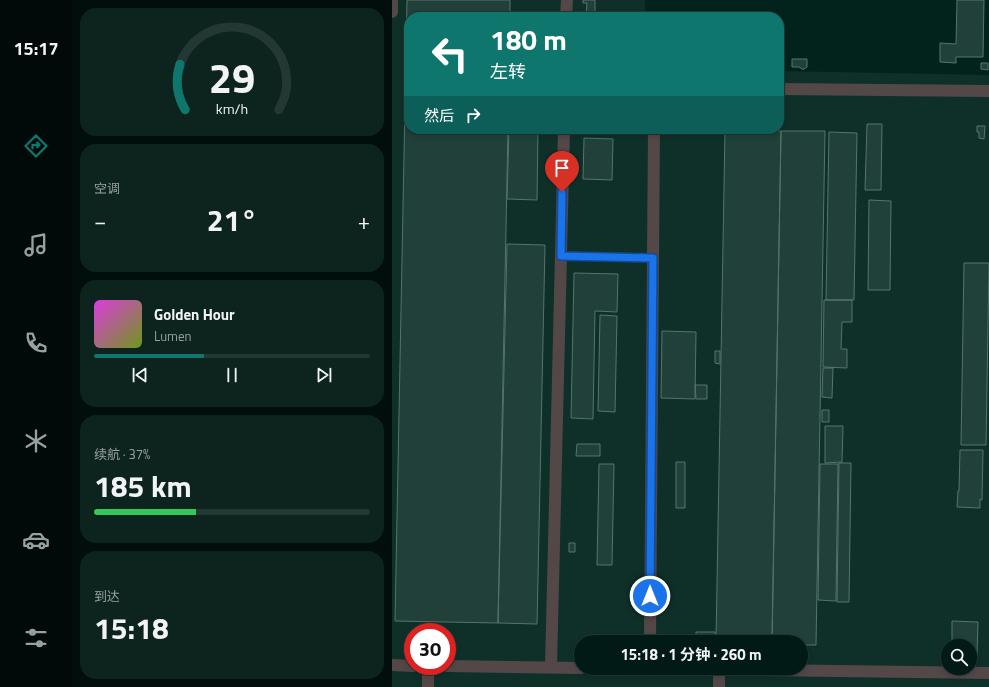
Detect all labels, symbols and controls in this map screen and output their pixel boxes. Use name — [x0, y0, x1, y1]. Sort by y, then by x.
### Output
text: 180 m — [490, 18, 567, 61]
icon: left — [424, 28, 476, 80]
text: 15:17 — [14, 35, 58, 62]
text: 29 — [209, 46, 255, 109]
text: 左转 — [490, 58, 526, 85]
text: km/h — [216, 97, 248, 119]
text: 然后 — [424, 104, 454, 127]
icon: right — [462, 104, 484, 126]
icon: directions — [22, 132, 50, 160]
pin — [545, 151, 579, 192]
icon: arrive — [551, 157, 573, 179]
text: 空调 — [94, 178, 120, 198]
text: 21° — [207, 197, 257, 243]
text: − — [94, 204, 106, 238]
text: + — [358, 204, 370, 238]
icon: music — [22, 231, 50, 259]
text: Golden Hour — [154, 303, 235, 326]
text: Lumen — [154, 326, 191, 346]
icon: phone — [22, 329, 50, 357]
icon: previous — [129, 364, 151, 386]
icon: pause — [221, 364, 243, 386]
icon: next — [313, 364, 335, 386]
icon: climate — [22, 427, 50, 455]
text: 续航 · 37% — [94, 444, 150, 464]
text: 185 km — [94, 463, 192, 509]
icon: car — [22, 526, 50, 554]
position arrow — [629, 575, 671, 617]
text: 到达 — [94, 586, 120, 606]
text: 15:18 — [94, 605, 169, 651]
speed limit sign: 30 — [404, 623, 456, 675]
icon: filters — [22, 624, 50, 652]
map controls — [941, 639, 977, 675]
button: search — [941, 639, 977, 675]
text: 15:18 · 1 分钟 · 260 m — [620, 643, 762, 666]

